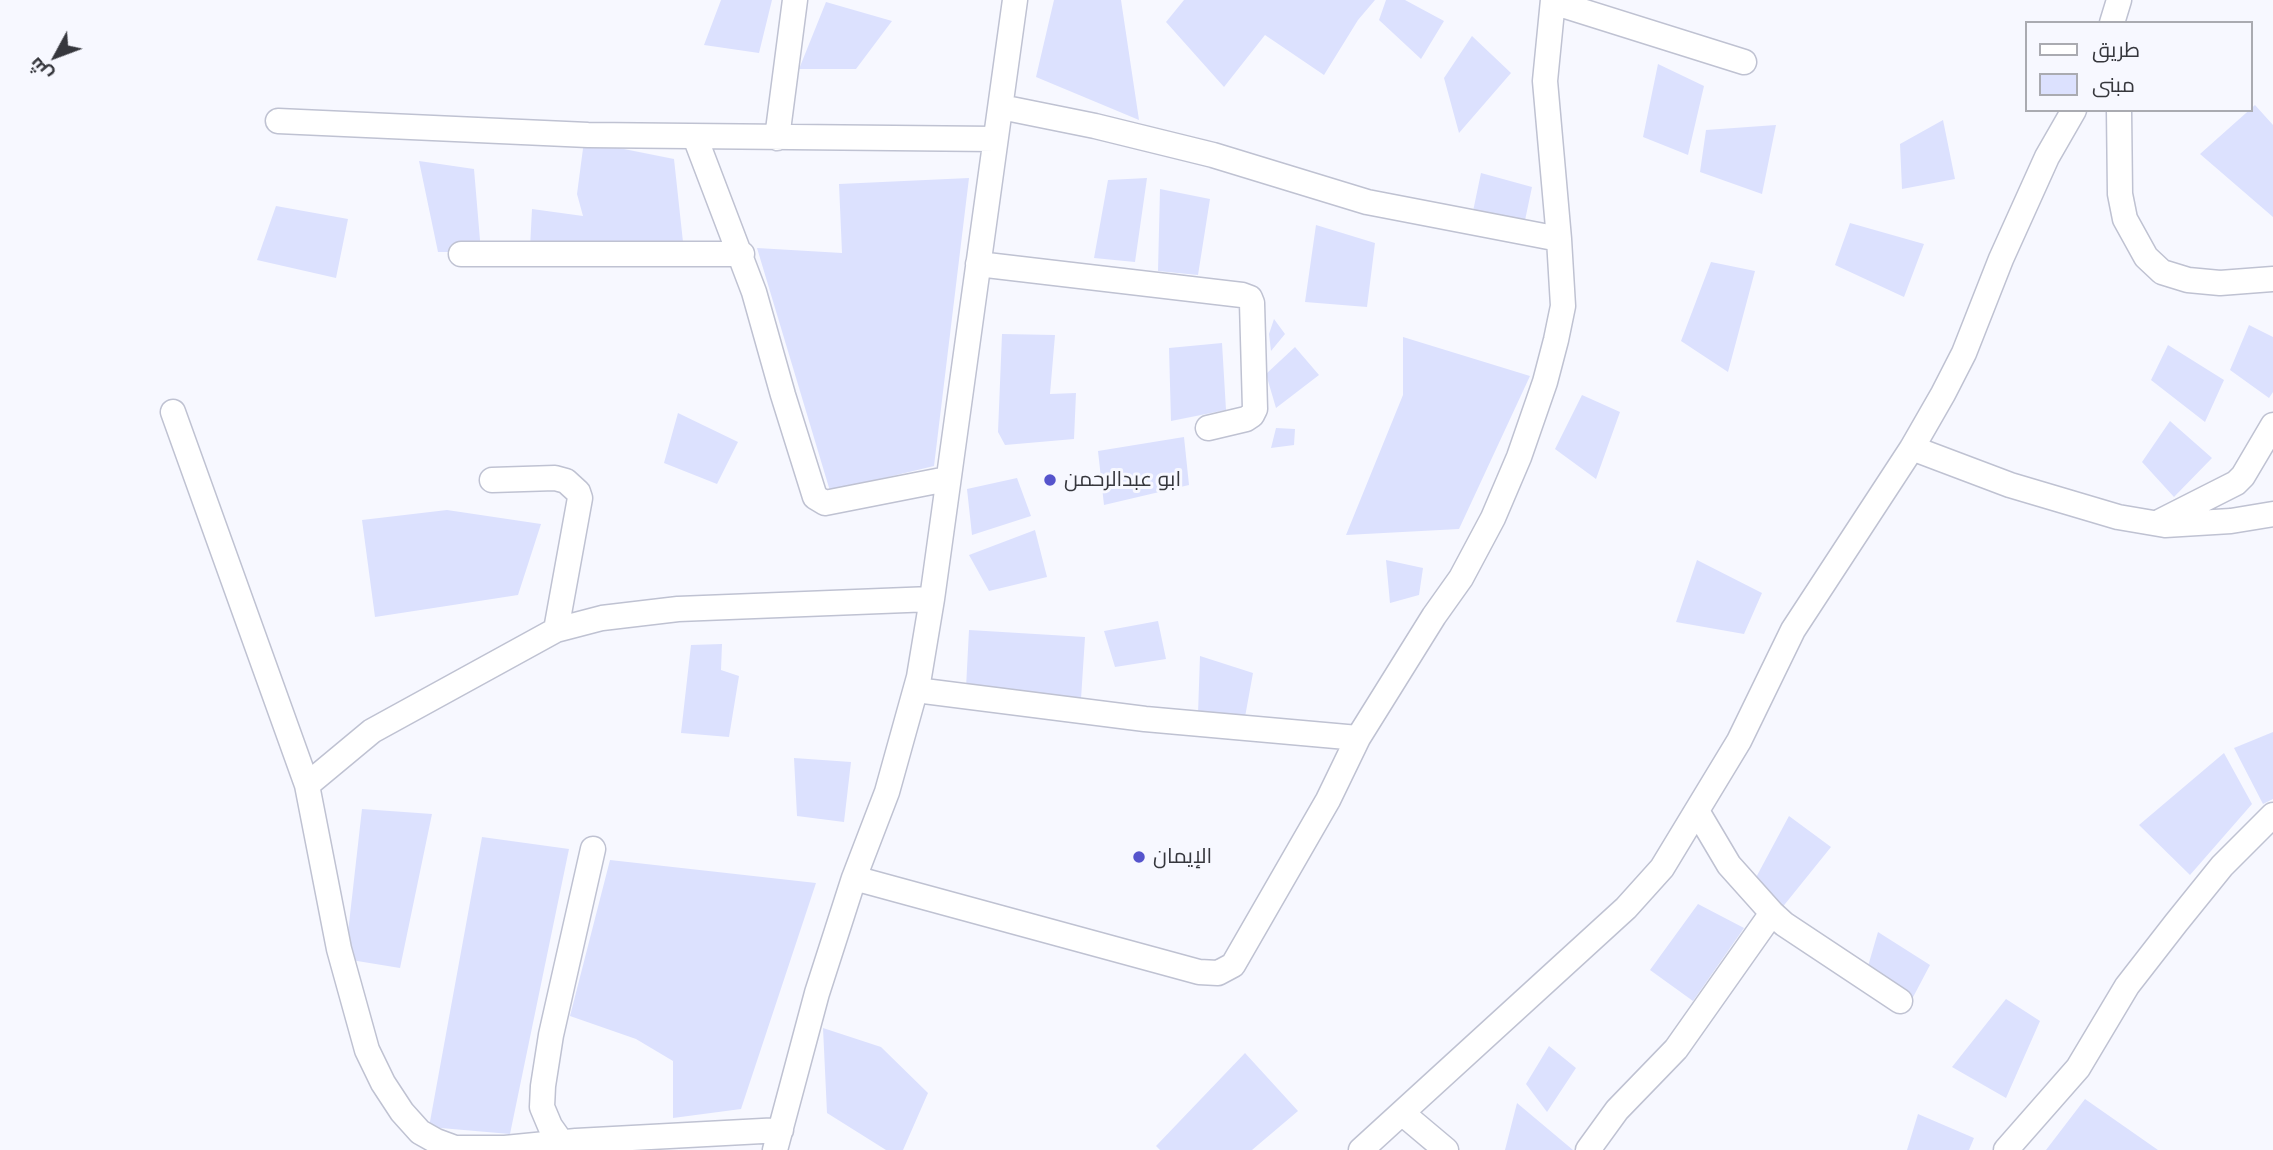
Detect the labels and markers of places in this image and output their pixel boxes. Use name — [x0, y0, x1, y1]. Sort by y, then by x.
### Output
place label: ابو عبدالرحمن — [1064, 467, 1181, 493]
marker: ابو عبدالرحمن — [1042, 472, 1058, 488]
place label: الإيمان — [1153, 844, 1212, 870]
marker: الإيمان — [1131, 849, 1147, 865]

